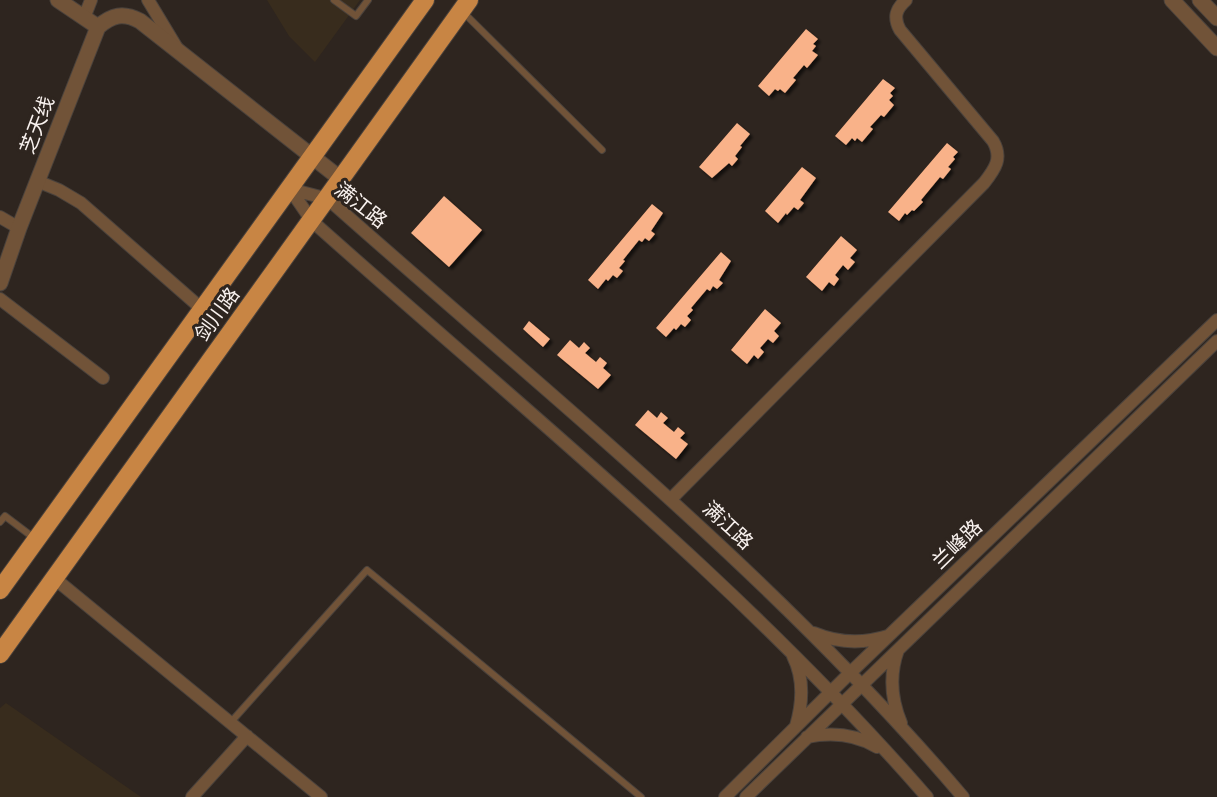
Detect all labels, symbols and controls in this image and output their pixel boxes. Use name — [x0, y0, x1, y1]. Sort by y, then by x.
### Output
street label: 芝天线 — [15, 93, 59, 157]
street label: 满江路 — [330, 177, 392, 233]
street label: 剑川路 — [190, 283, 244, 345]
street label: 满江路 — [698, 496, 758, 554]
street label: 兰峰路 — [927, 515, 987, 573]

